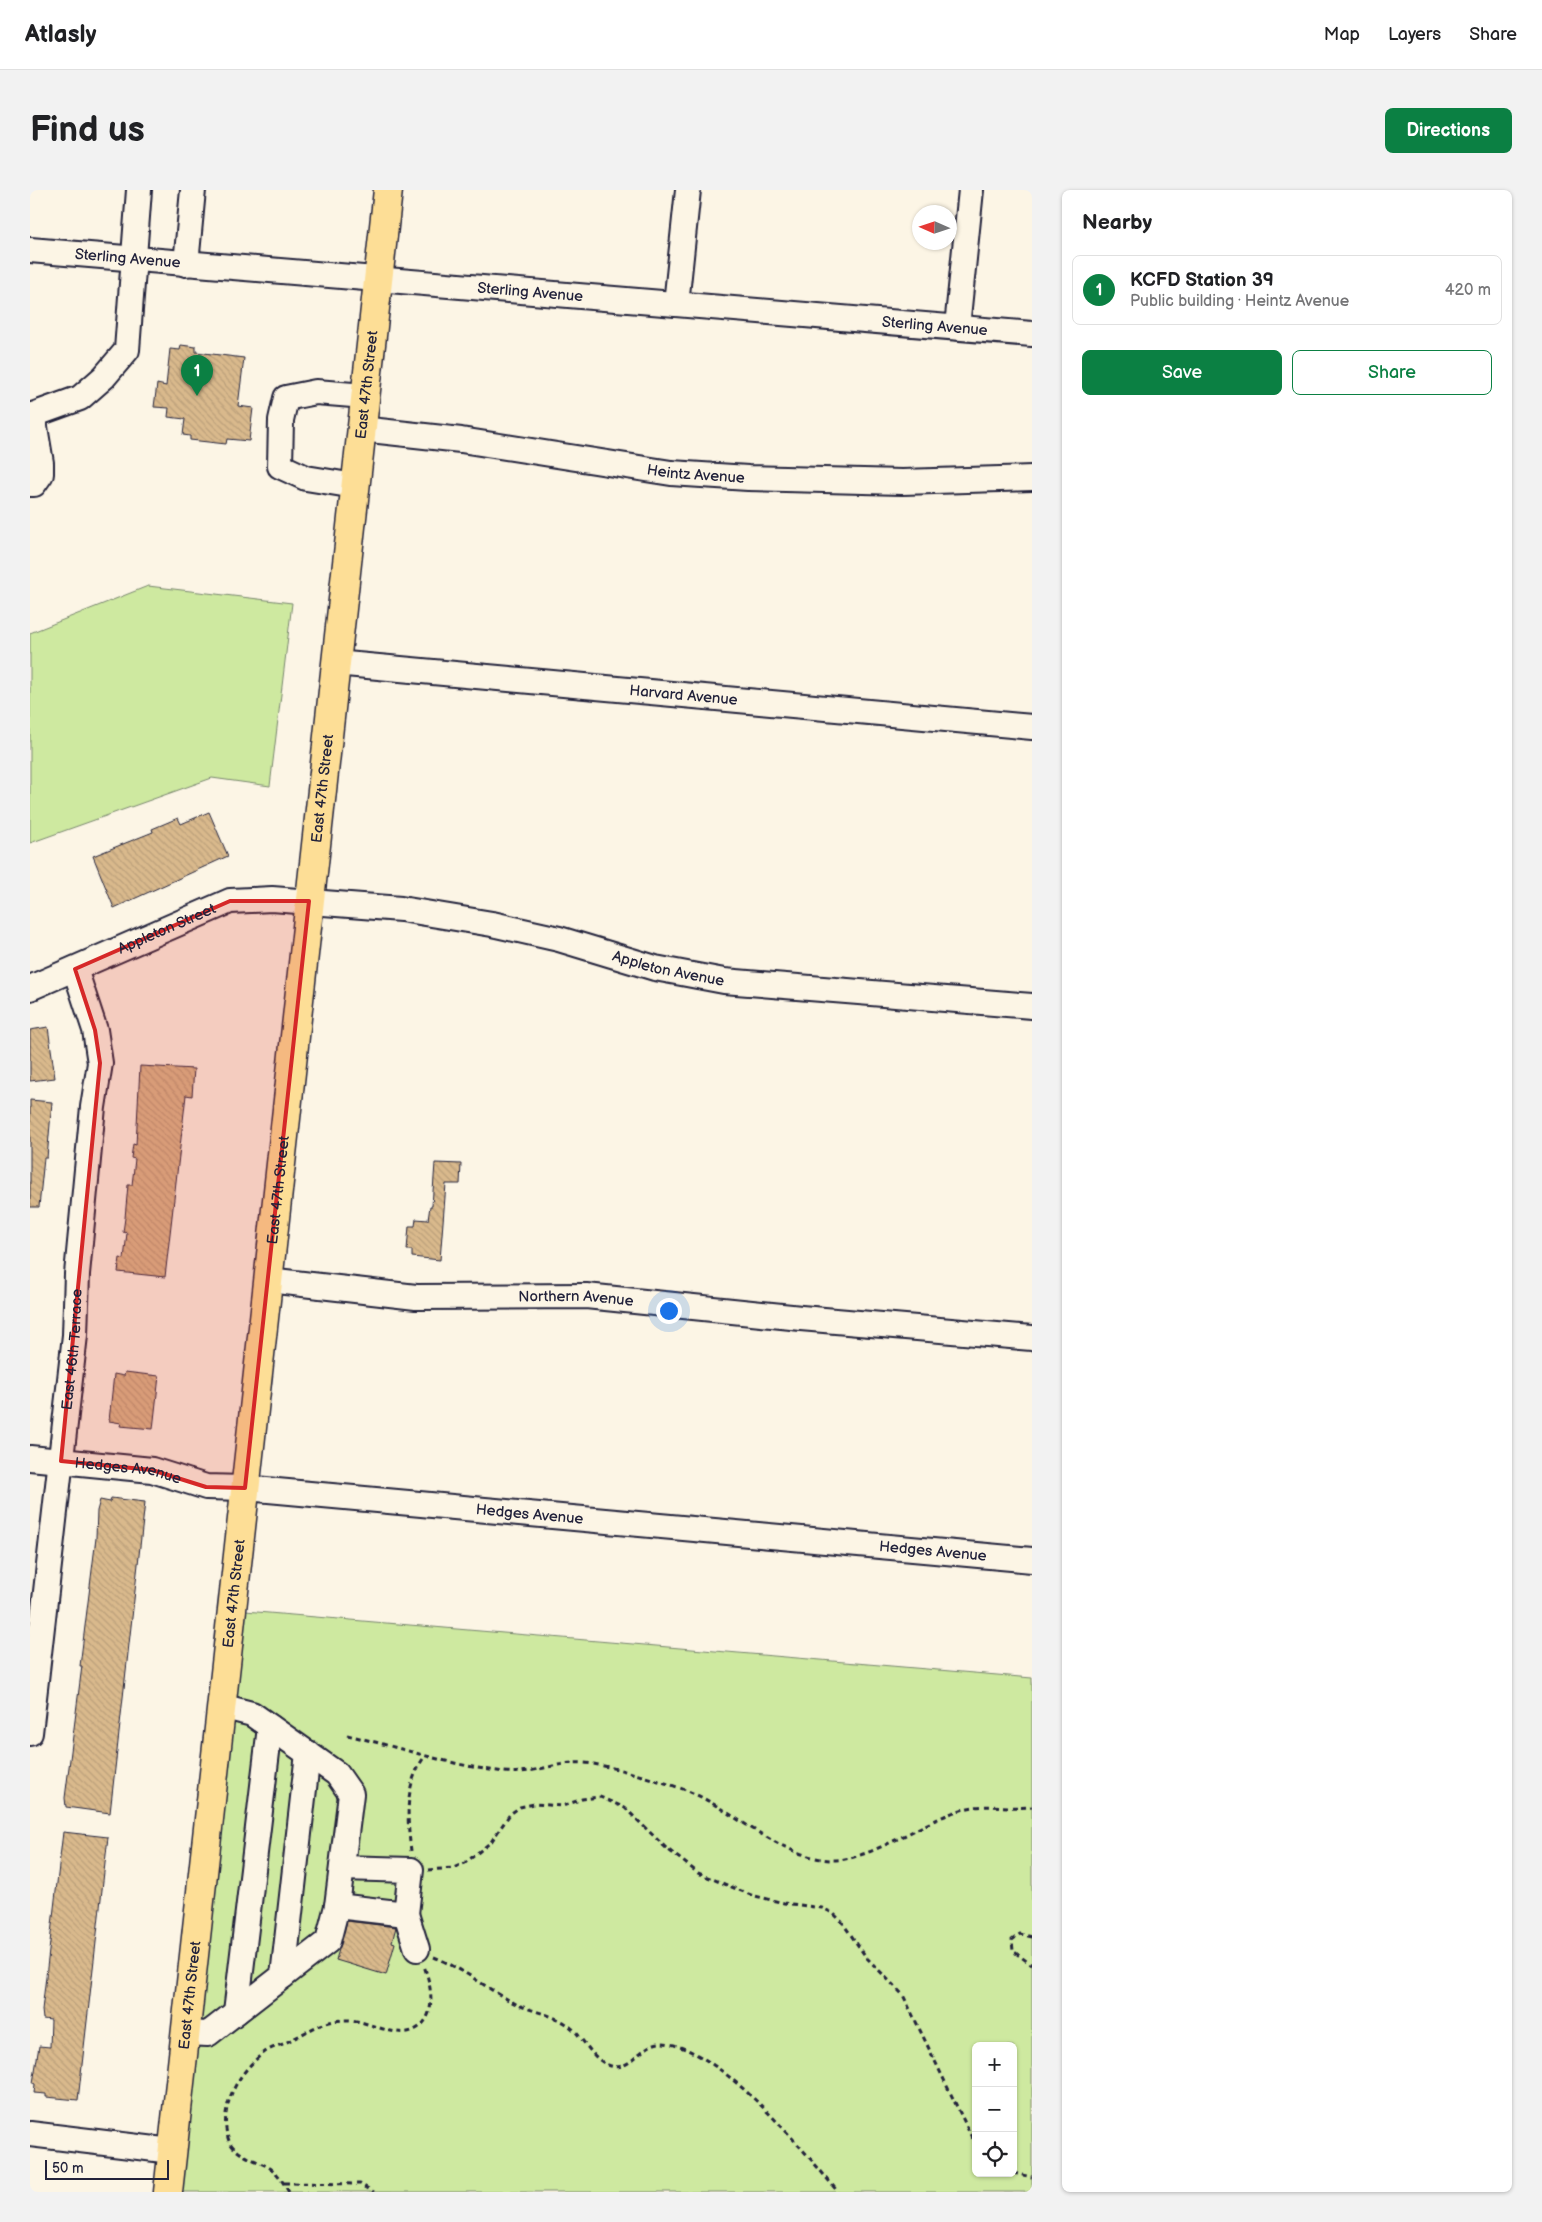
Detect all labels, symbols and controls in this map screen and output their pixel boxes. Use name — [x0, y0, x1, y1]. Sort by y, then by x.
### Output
text: Atlasly — [25, 20, 96, 49]
text: Map — [1324, 24, 1360, 45]
text: Layers — [1388, 24, 1441, 45]
text: Share — [1469, 24, 1517, 45]
button: Directions — [1385, 108, 1512, 153]
text: Find us — [30, 109, 145, 152]
north arrow — [912, 205, 957, 250]
text: Nearby — [1082, 210, 1152, 235]
street label: Sterling Avenue — [74, 244, 181, 272]
text: KCFD Station 39 — [1130, 269, 1274, 292]
street label: Sterling Avenue — [477, 278, 584, 306]
text: 1 — [1096, 281, 1102, 300]
text: 420 m — [1445, 281, 1491, 300]
text: Public building · Heintz Avenue — [1130, 292, 1349, 311]
street label: Sterling Avenue — [881, 312, 989, 340]
street label: East 47th Street — [351, 329, 382, 440]
button: Save — [1082, 350, 1282, 395]
button: Share — [1292, 350, 1492, 395]
pin: 1 — [181, 355, 213, 396]
street label: Heintz Avenue — [646, 460, 745, 487]
street label: Harvard Avenue — [629, 681, 739, 709]
street label: East 47th Street — [307, 733, 338, 844]
street label: Appleton Street — [115, 899, 219, 958]
street label: Appleton Avenue — [610, 946, 726, 990]
street label: East 47th Street — [263, 1134, 294, 1245]
street label: Northern Avenue — [518, 1286, 635, 1310]
street label: East 46th Terrace — [57, 1288, 86, 1411]
your location — [656, 1298, 682, 1324]
street label: Hedges Avenue — [74, 1453, 184, 1488]
street label: Hedges Avenue — [475, 1500, 584, 1528]
street label: Hedges Avenue — [878, 1537, 988, 1565]
street label: East 47th Street — [218, 1538, 249, 1649]
street label: East 47th Street — [174, 1940, 205, 2050]
map controls — [972, 2042, 1017, 2177]
button: + — [972, 2042, 1017, 2087]
button: − — [972, 2087, 1017, 2132]
button: locate — [972, 2132, 1017, 2177]
scale bar — [45, 2157, 169, 2180]
text: 50 m — [52, 2160, 84, 2177]

